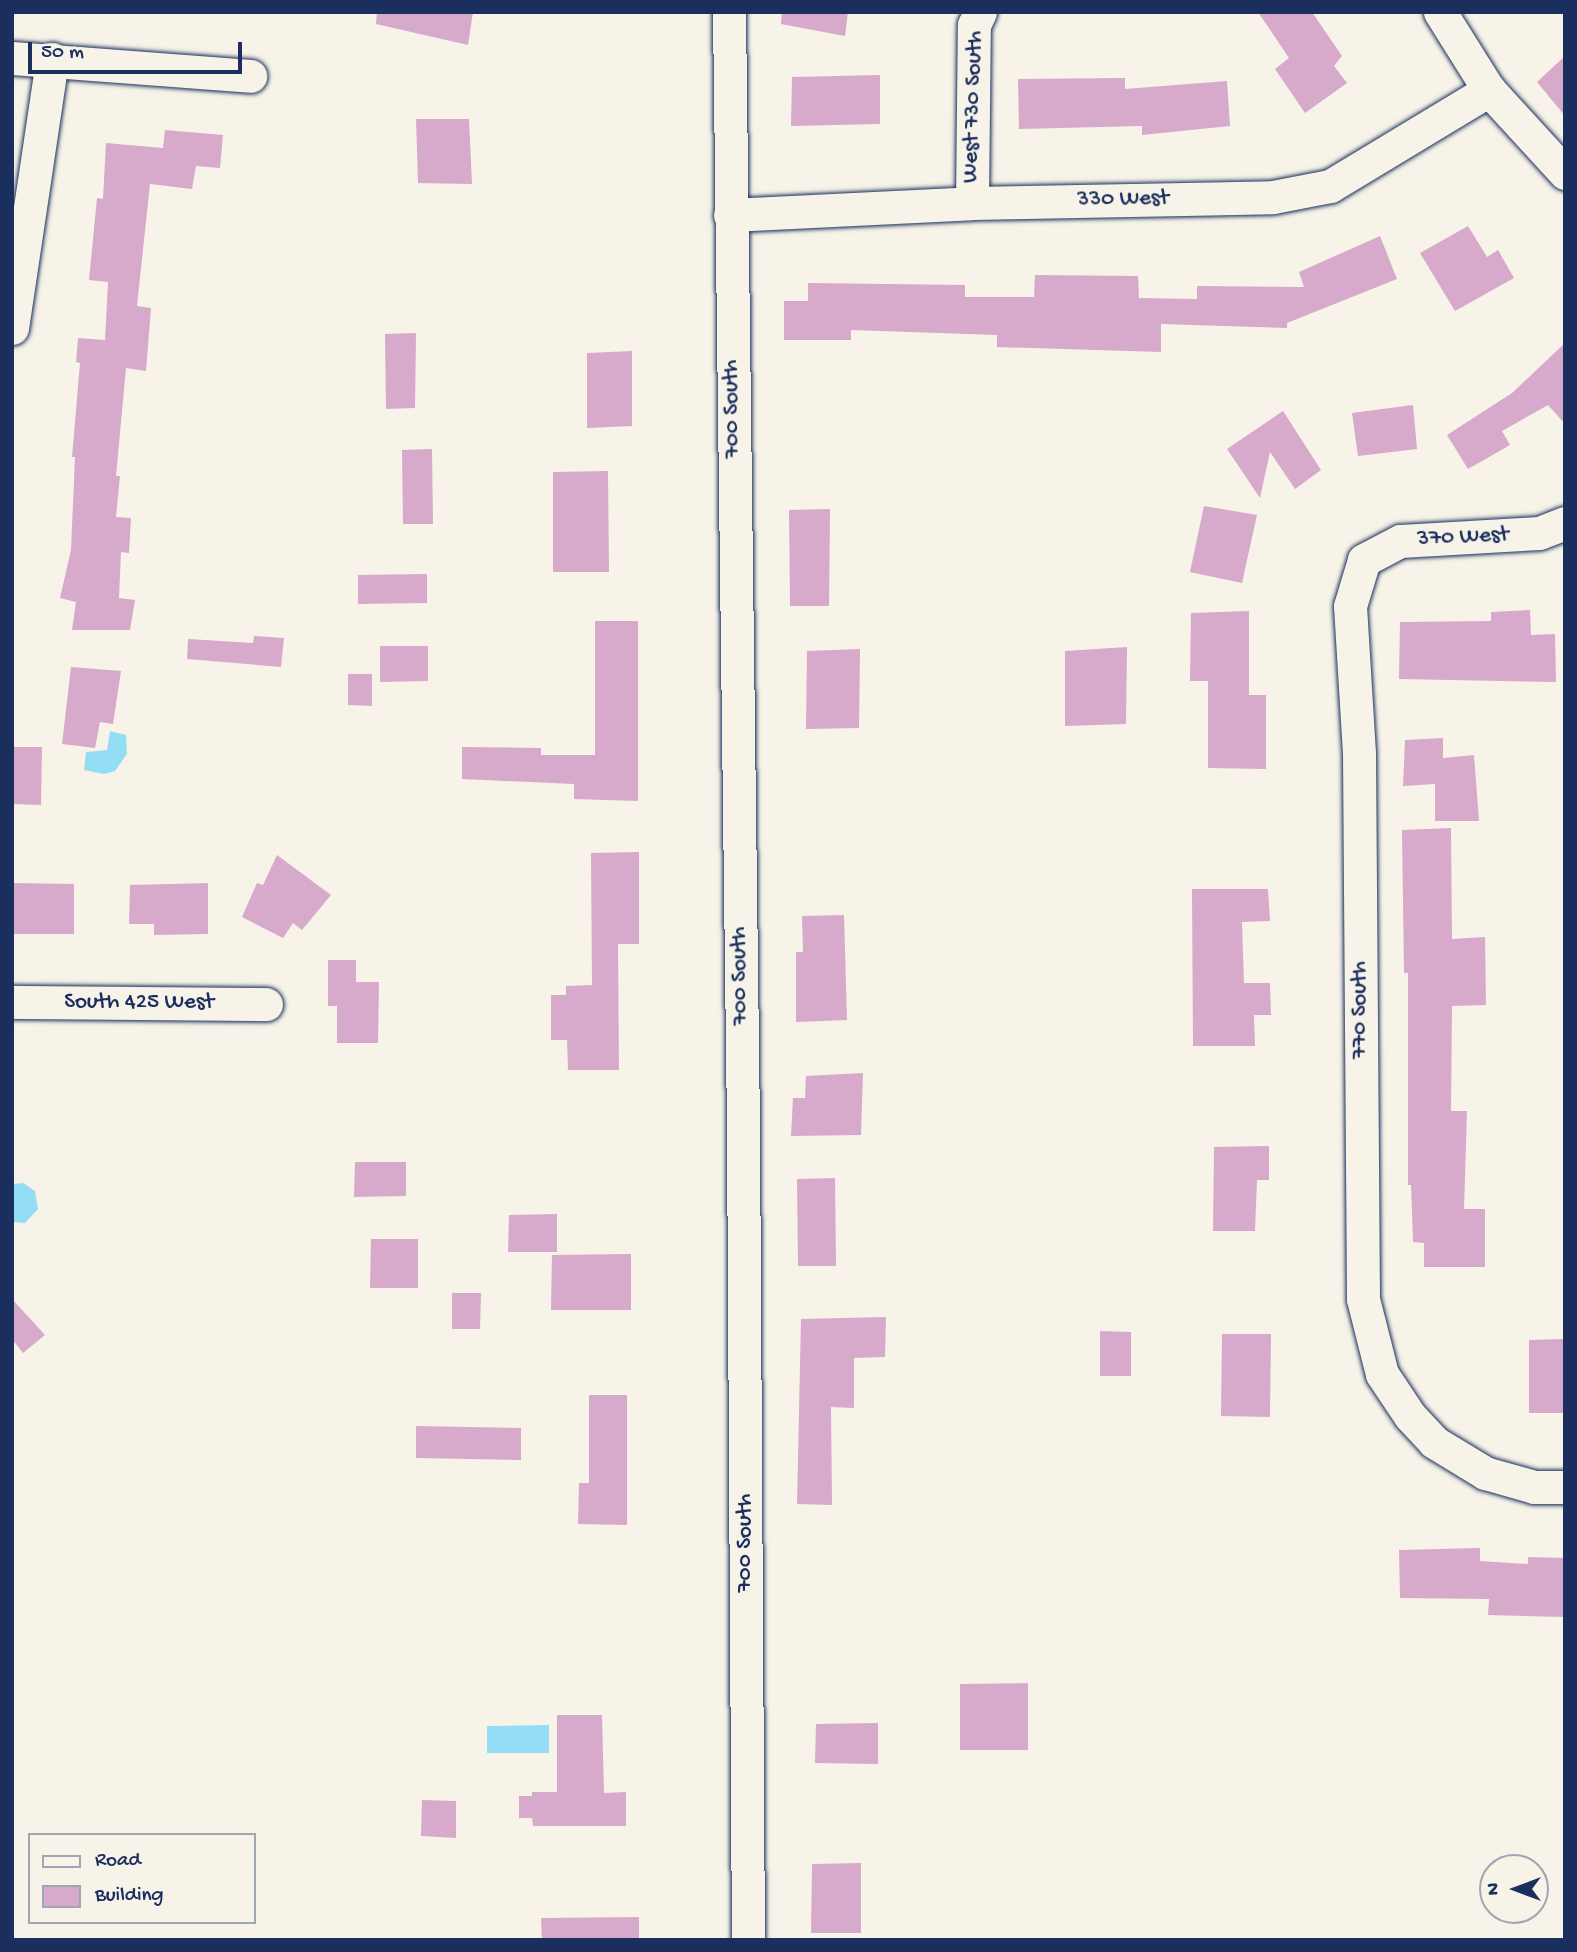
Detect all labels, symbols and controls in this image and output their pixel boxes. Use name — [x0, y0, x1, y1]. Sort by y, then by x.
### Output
scale bar — [32, 28, 245, 72]
street label: West 730 South — [958, 30, 990, 184]
text: 50 m — [41, 41, 84, 66]
street label: 330 West — [1077, 185, 1169, 215]
street label: 700 South — [718, 359, 748, 459]
street label: 370 West — [1416, 522, 1510, 554]
street label: 700 South — [726, 926, 756, 1026]
street label: 770 South — [1347, 961, 1375, 1059]
street label: South 425 West — [64, 989, 214, 1017]
street label: 700 South — [732, 1494, 760, 1592]
legend — [28, 1833, 256, 1924]
text: Road — [95, 1849, 141, 1874]
north arrow — [1479, 1854, 1549, 1924]
text: N — [1483, 1883, 1506, 1895]
text: Building — [95, 1884, 164, 1909]

